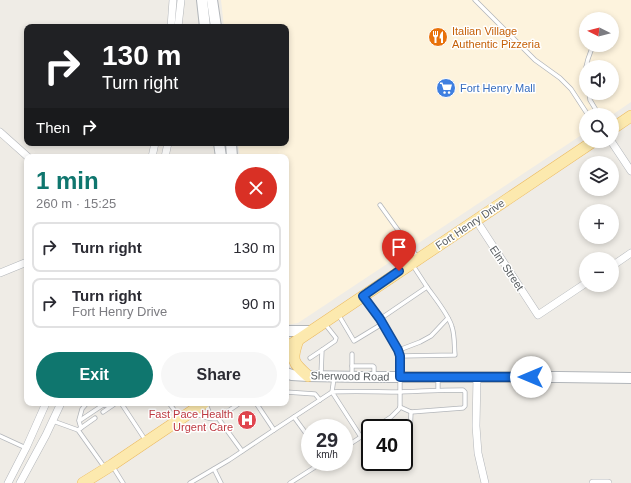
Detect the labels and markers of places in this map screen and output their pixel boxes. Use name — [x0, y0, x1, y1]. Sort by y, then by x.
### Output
place label: Italian Village Authentic Pizzeria — [452, 25, 541, 50]
restaurant icon: Italian Village Authentic Pizzeria — [427, 26, 449, 48]
supermarket icon: Fort Henry Mall — [435, 77, 457, 99]
place label: Fort Henry Mall — [460, 82, 535, 94]
pin — [382, 230, 416, 271]
place label: Fast Pace Health Urgent Care — [149, 408, 233, 433]
hospital icon: Fast Pace Health Urgent Care — [236, 409, 258, 431]

